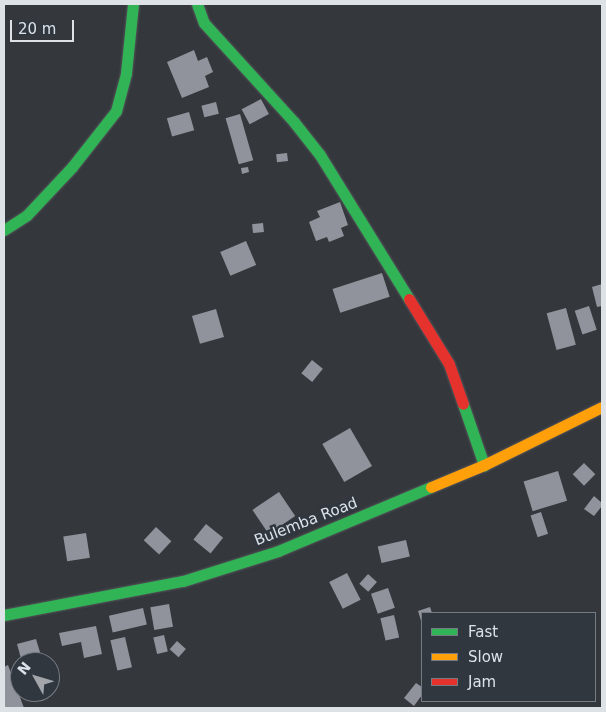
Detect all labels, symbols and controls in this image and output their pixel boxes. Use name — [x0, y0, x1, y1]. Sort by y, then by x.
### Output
scale bar — [12, 10, 76, 42]
text: 20 m — [18, 20, 56, 38]
street label: Bulemba Road — [252, 494, 360, 550]
legend — [421, 612, 596, 702]
text: Fast — [468, 623, 498, 641]
text: Slow — [468, 648, 503, 666]
north arrow — [10, 652, 60, 702]
text: N — [14, 659, 34, 678]
text: Jam — [468, 673, 496, 691]

